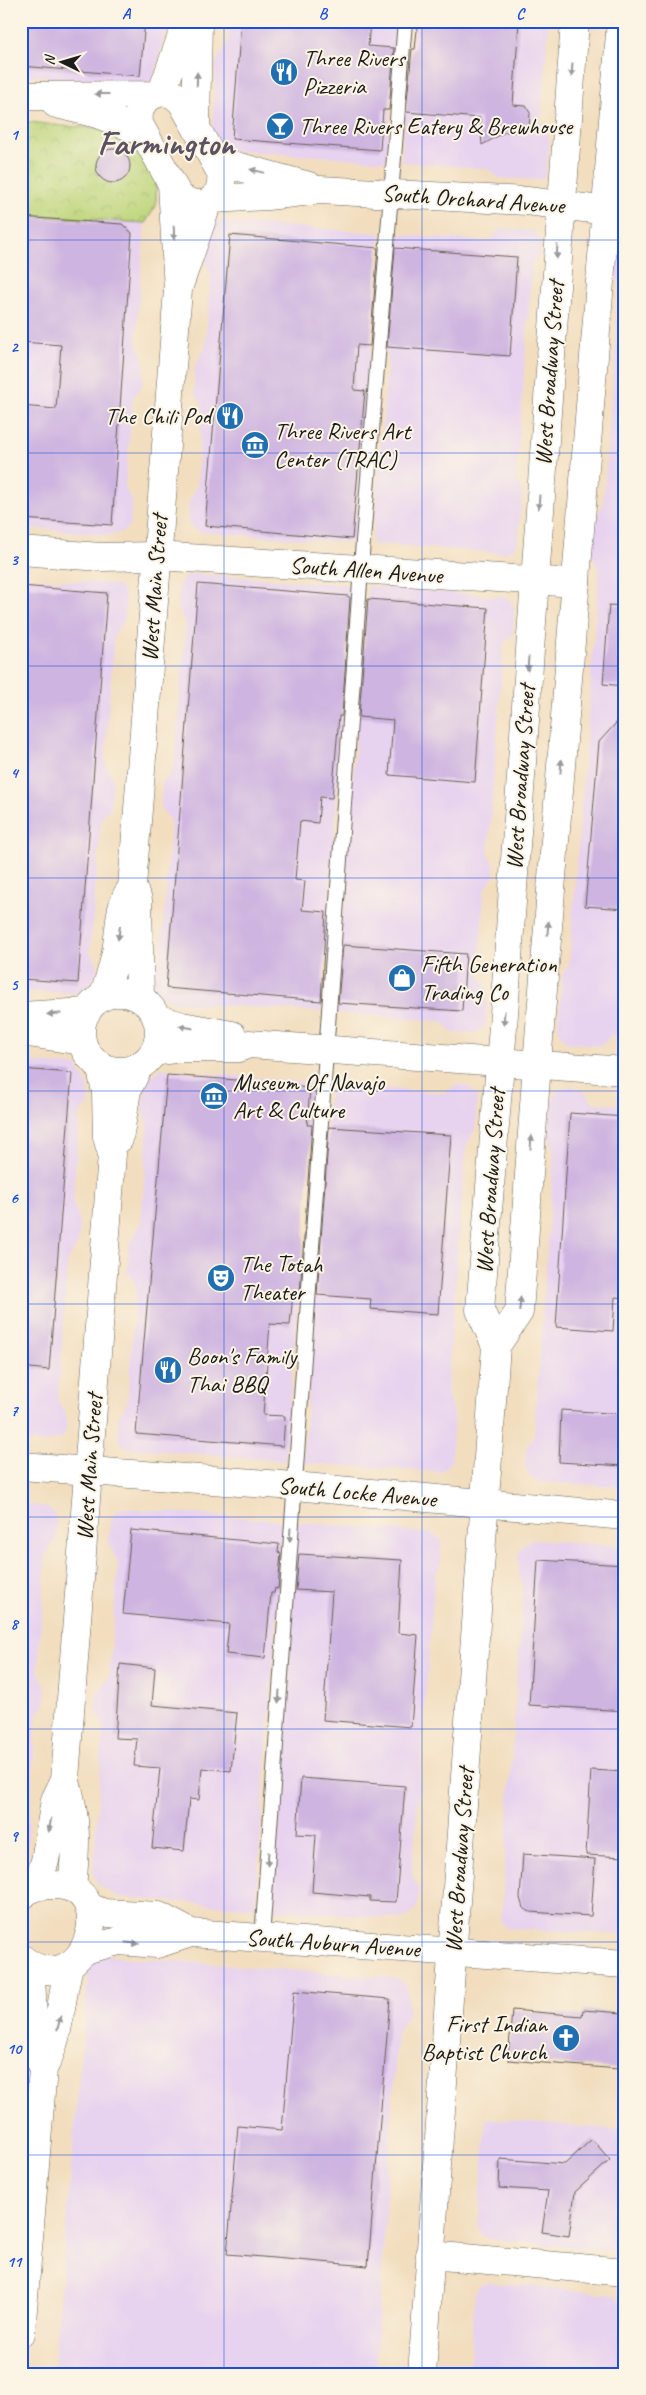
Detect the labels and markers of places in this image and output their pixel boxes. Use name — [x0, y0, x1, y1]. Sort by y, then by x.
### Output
place label: Three Rivers Pizzeria — [303, 43, 406, 101]
restaurant icon: Three Rivers Pizzeria — [269, 57, 299, 87]
bar icon: Three Rivers Eatery & Brewhouse — [265, 111, 295, 141]
place label: Three Rivers Eatery & Brewhouse — [299, 111, 574, 141]
place label: The Chili Pod — [105, 401, 215, 431]
restaurant icon: The Chili Pod — [215, 401, 245, 431]
place label: Three Rivers Art Center (TRAC) — [274, 416, 412, 474]
museum icon: Three Rivers Art Center (TRAC) — [240, 430, 270, 460]
place label: Fifth Generation Trading Co — [421, 949, 557, 1007]
shop icon: Fifth Generation Trading Co — [387, 963, 417, 993]
place label: Museum Of Navajo Art & Culture — [233, 1067, 386, 1125]
museum icon: Museum Of Navajo Art & Culture — [199, 1081, 229, 1111]
place label: The Totah Theater — [240, 1249, 324, 1307]
theatre icon: The Totah Theater — [206, 1263, 236, 1293]
place label: Boon's Family Thai BBQ — [187, 1341, 298, 1399]
restaurant icon: Boon's Family Thai BBQ — [153, 1355, 183, 1385]
place label: First Indian Baptist Church — [421, 2009, 548, 2067]
church icon: First Indian Baptist Church — [551, 2023, 581, 2053]

